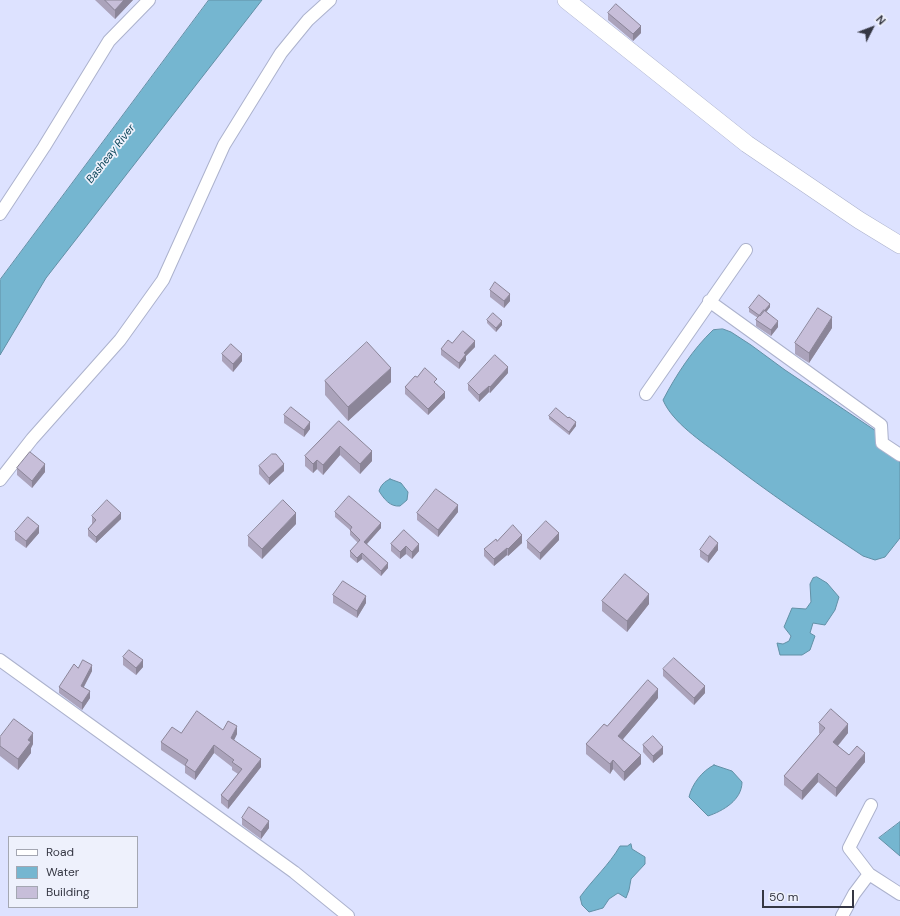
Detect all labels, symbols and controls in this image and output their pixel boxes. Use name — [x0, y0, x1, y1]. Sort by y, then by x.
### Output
north arrow — [852, 8, 892, 48]
text: N — [873, 12, 889, 28]
water label: Basheay River — [84, 122, 138, 186]
legend — [8, 836, 138, 908]
text: Road — [46, 844, 74, 860]
text: Water — [46, 864, 79, 880]
scale bar — [764, 882, 856, 908]
text: Building — [46, 884, 90, 900]
text: 50 m — [769, 889, 798, 905]

